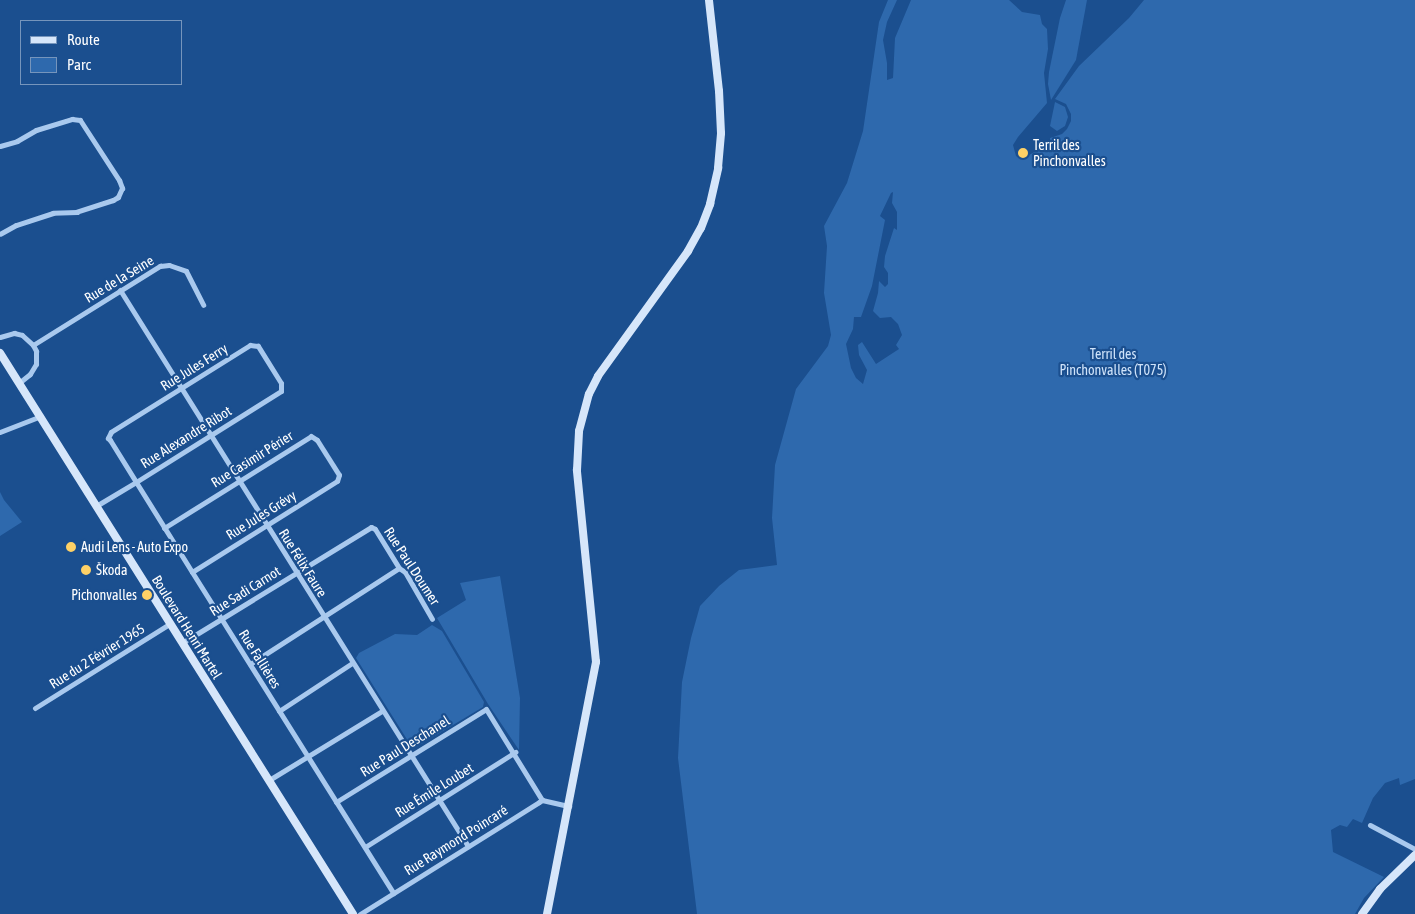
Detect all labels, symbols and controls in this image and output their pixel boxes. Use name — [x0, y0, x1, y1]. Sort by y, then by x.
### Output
legend — [20, 20, 182, 85]
text: Route — [67, 31, 100, 48]
text: Parc — [67, 56, 91, 73]
place label: Terril des Pinchonvalles — [1033, 137, 1106, 170]
marker: Terril des Pinchonvalles — [1017, 147, 1029, 159]
street label: Rue de la Seine — [81, 252, 157, 306]
street label: Rue Jules Ferry — [157, 340, 231, 394]
park label: Terril des Pinchonvalles (T075) — [1059, 346, 1167, 378]
street label: Rue Alexandre Ribot — [137, 402, 235, 472]
street label: Rue Casimir Périer — [208, 427, 296, 491]
street label: Rue Jules Grévy — [223, 487, 299, 543]
street label: Rue Paul Doumer — [381, 524, 443, 608]
street label: Rue Félix Faure — [275, 526, 331, 600]
place label: Audi Lens - Auto Expo — [81, 539, 188, 555]
marker: Audi Lens - Auto Expo — [65, 541, 77, 553]
place label: Škoda — [96, 562, 127, 578]
street label: Rue Sadi Carnot — [206, 563, 284, 619]
marker: Škoda — [80, 564, 92, 576]
street label: Boulevard Henri Martel — [148, 572, 226, 682]
place label: Pichonvalles — [71, 587, 137, 603]
marker: Pichonvalles — [141, 589, 153, 601]
street label: Rue du 2 Février 1965 — [46, 620, 148, 692]
street label: Rue Fallières — [235, 626, 285, 692]
street label: Rue Paul Deschanel — [357, 712, 453, 780]
street label: Rue Émile Loubet — [392, 759, 476, 821]
street label: Rue Raymond Poincaré — [401, 801, 511, 879]

